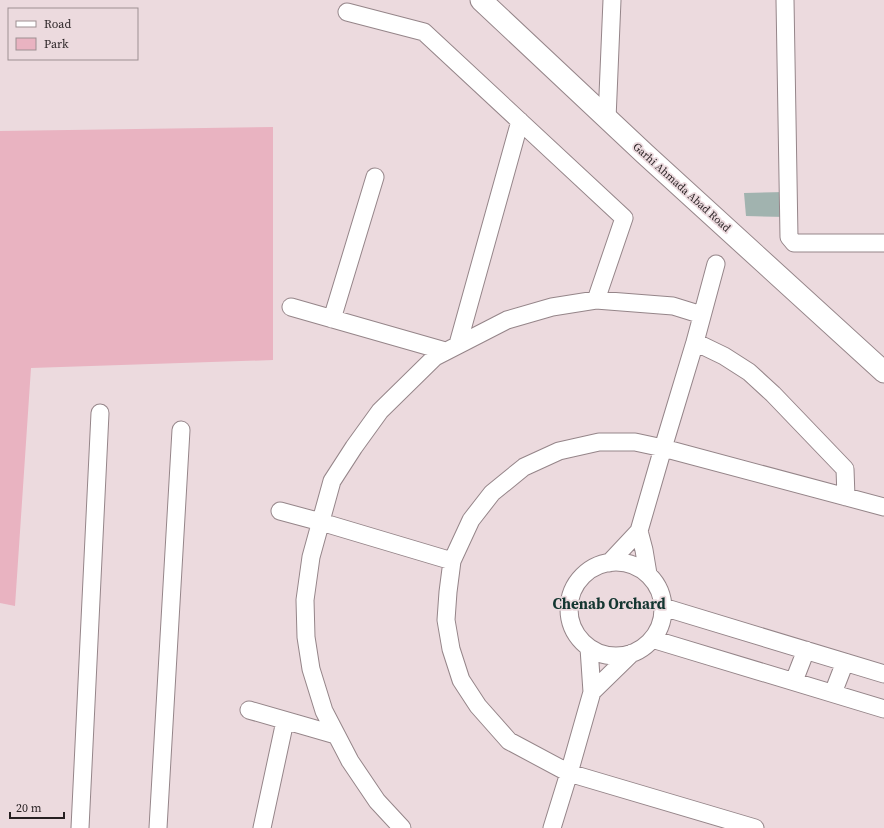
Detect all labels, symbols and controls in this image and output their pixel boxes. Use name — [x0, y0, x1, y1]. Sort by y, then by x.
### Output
legend — [8, 8, 138, 60]
text: Road — [44, 16, 71, 32]
text: Park — [44, 36, 69, 52]
street label: Garhi Ahmada Abad Road — [630, 139, 734, 236]
district label: Chenab Orchard — [552, 593, 666, 614]
scale bar — [10, 794, 64, 820]
text: 20 m — [16, 800, 42, 816]

